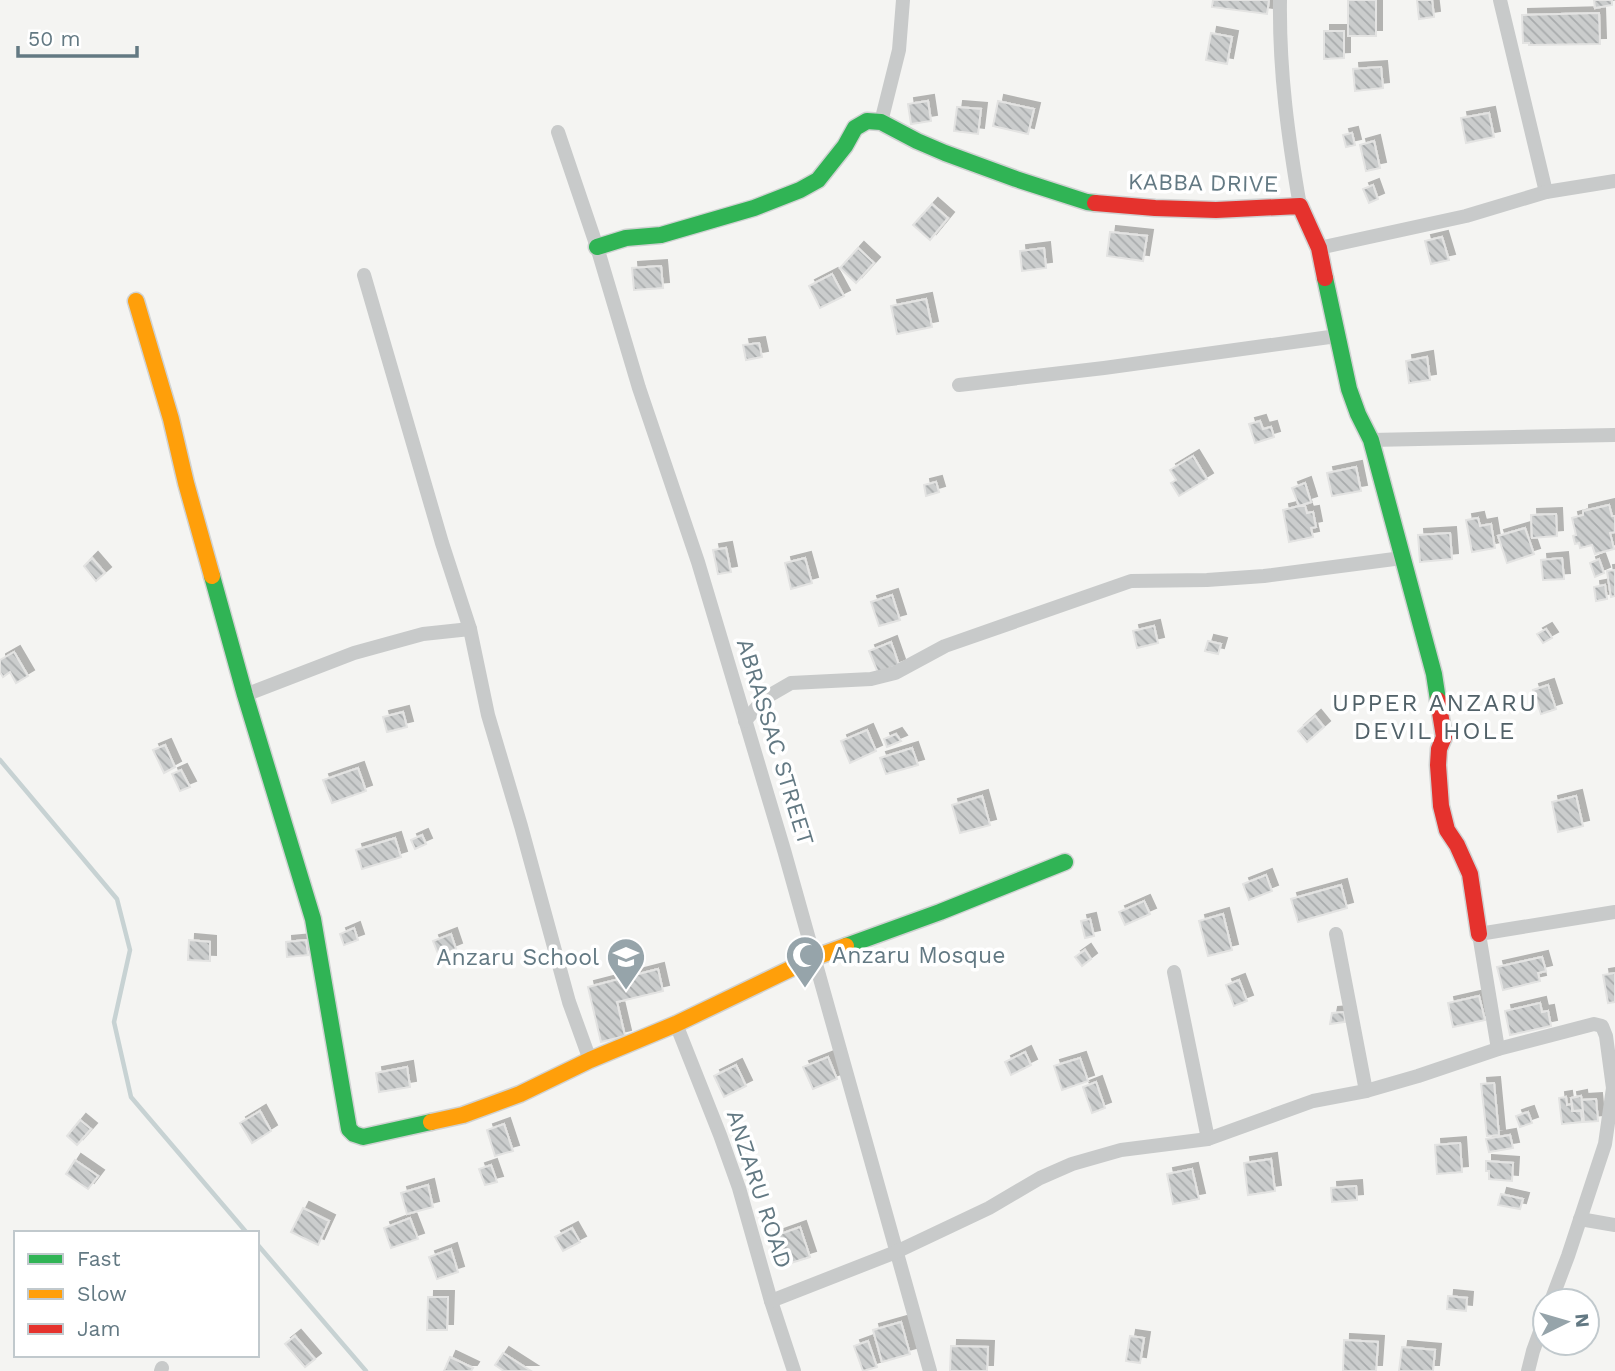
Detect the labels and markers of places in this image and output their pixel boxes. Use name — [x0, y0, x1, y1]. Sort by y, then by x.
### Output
mosque icon: Anzaru Mosque — [784, 934, 826, 989]
school or university icon: Anzaru School — [605, 936, 647, 991]
place label: Anzaru Mosque — [832, 942, 1005, 969]
place label: Anzaru School — [436, 944, 599, 971]

